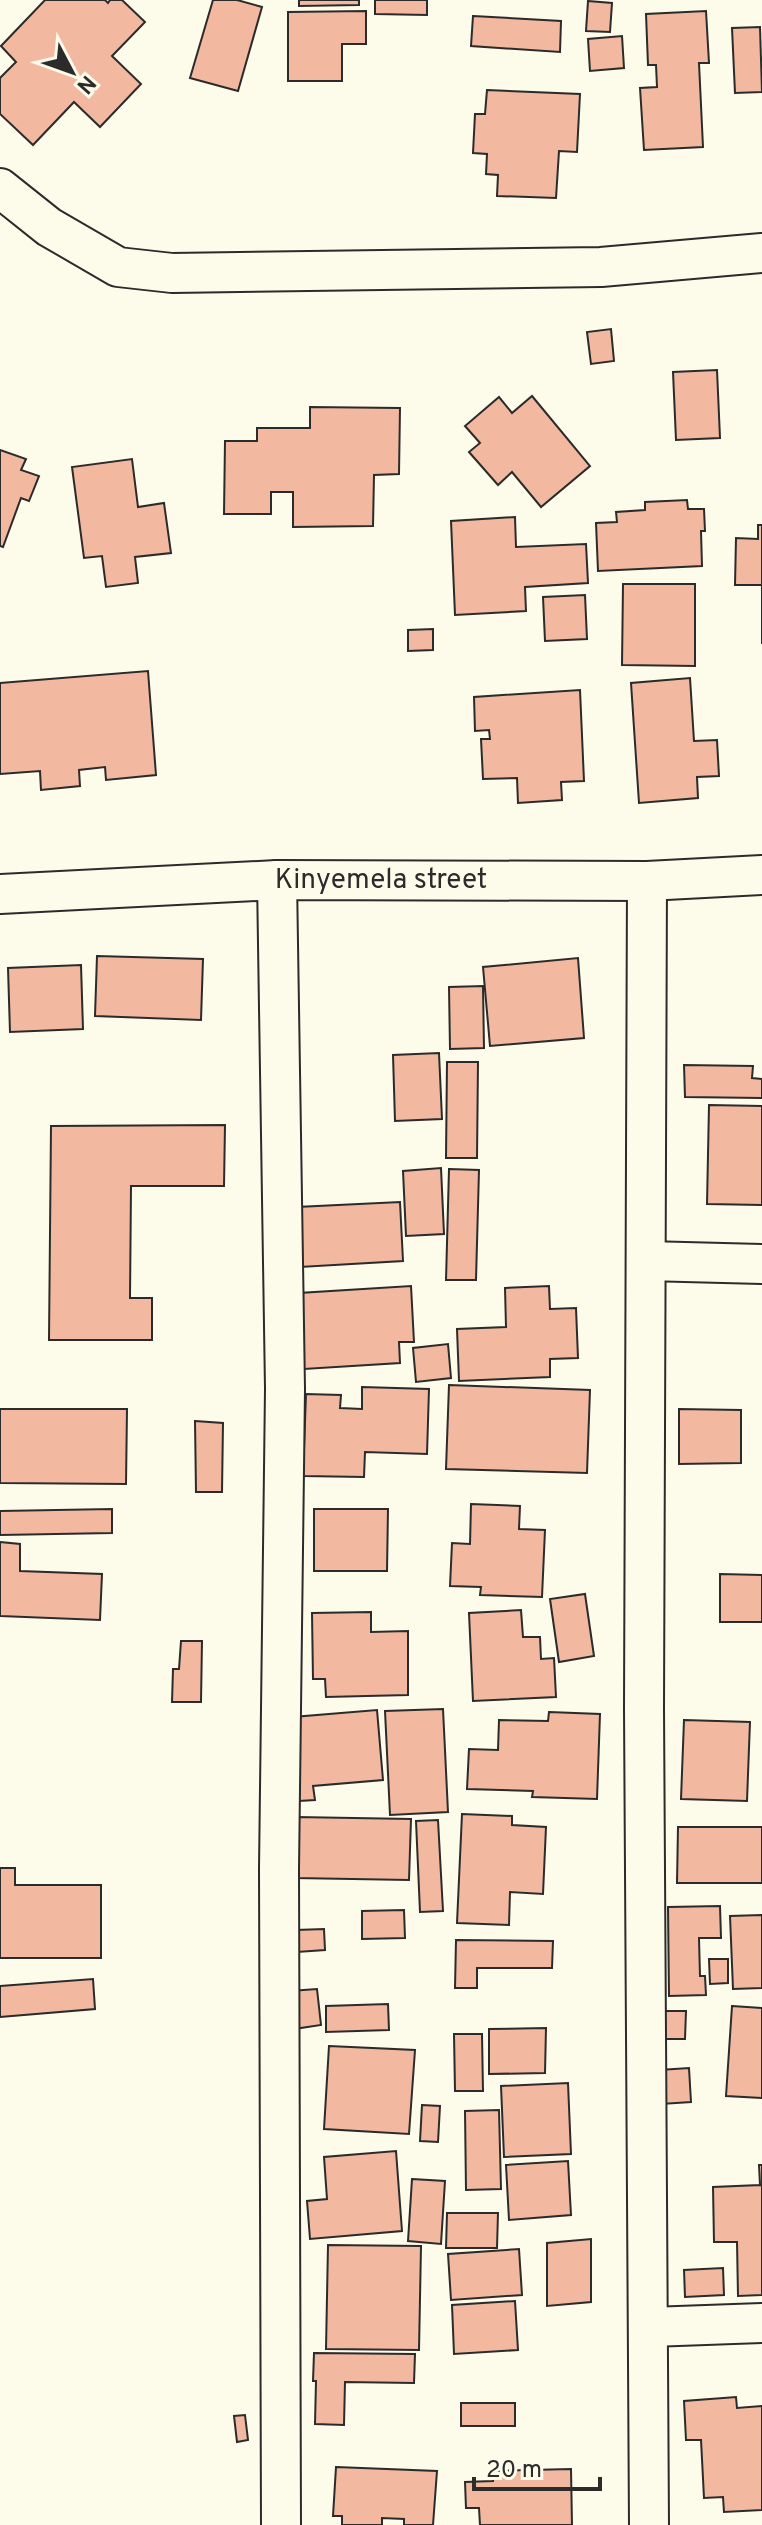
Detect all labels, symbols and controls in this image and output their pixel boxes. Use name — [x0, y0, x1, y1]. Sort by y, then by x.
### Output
north arrow — [32, 32, 112, 112]
text: N — [70, 69, 101, 98]
street label: Kinyemela street — [275, 863, 487, 899]
scale bar — [474, 2441, 600, 2491]
text: 20 m — [486, 2456, 542, 2486]

